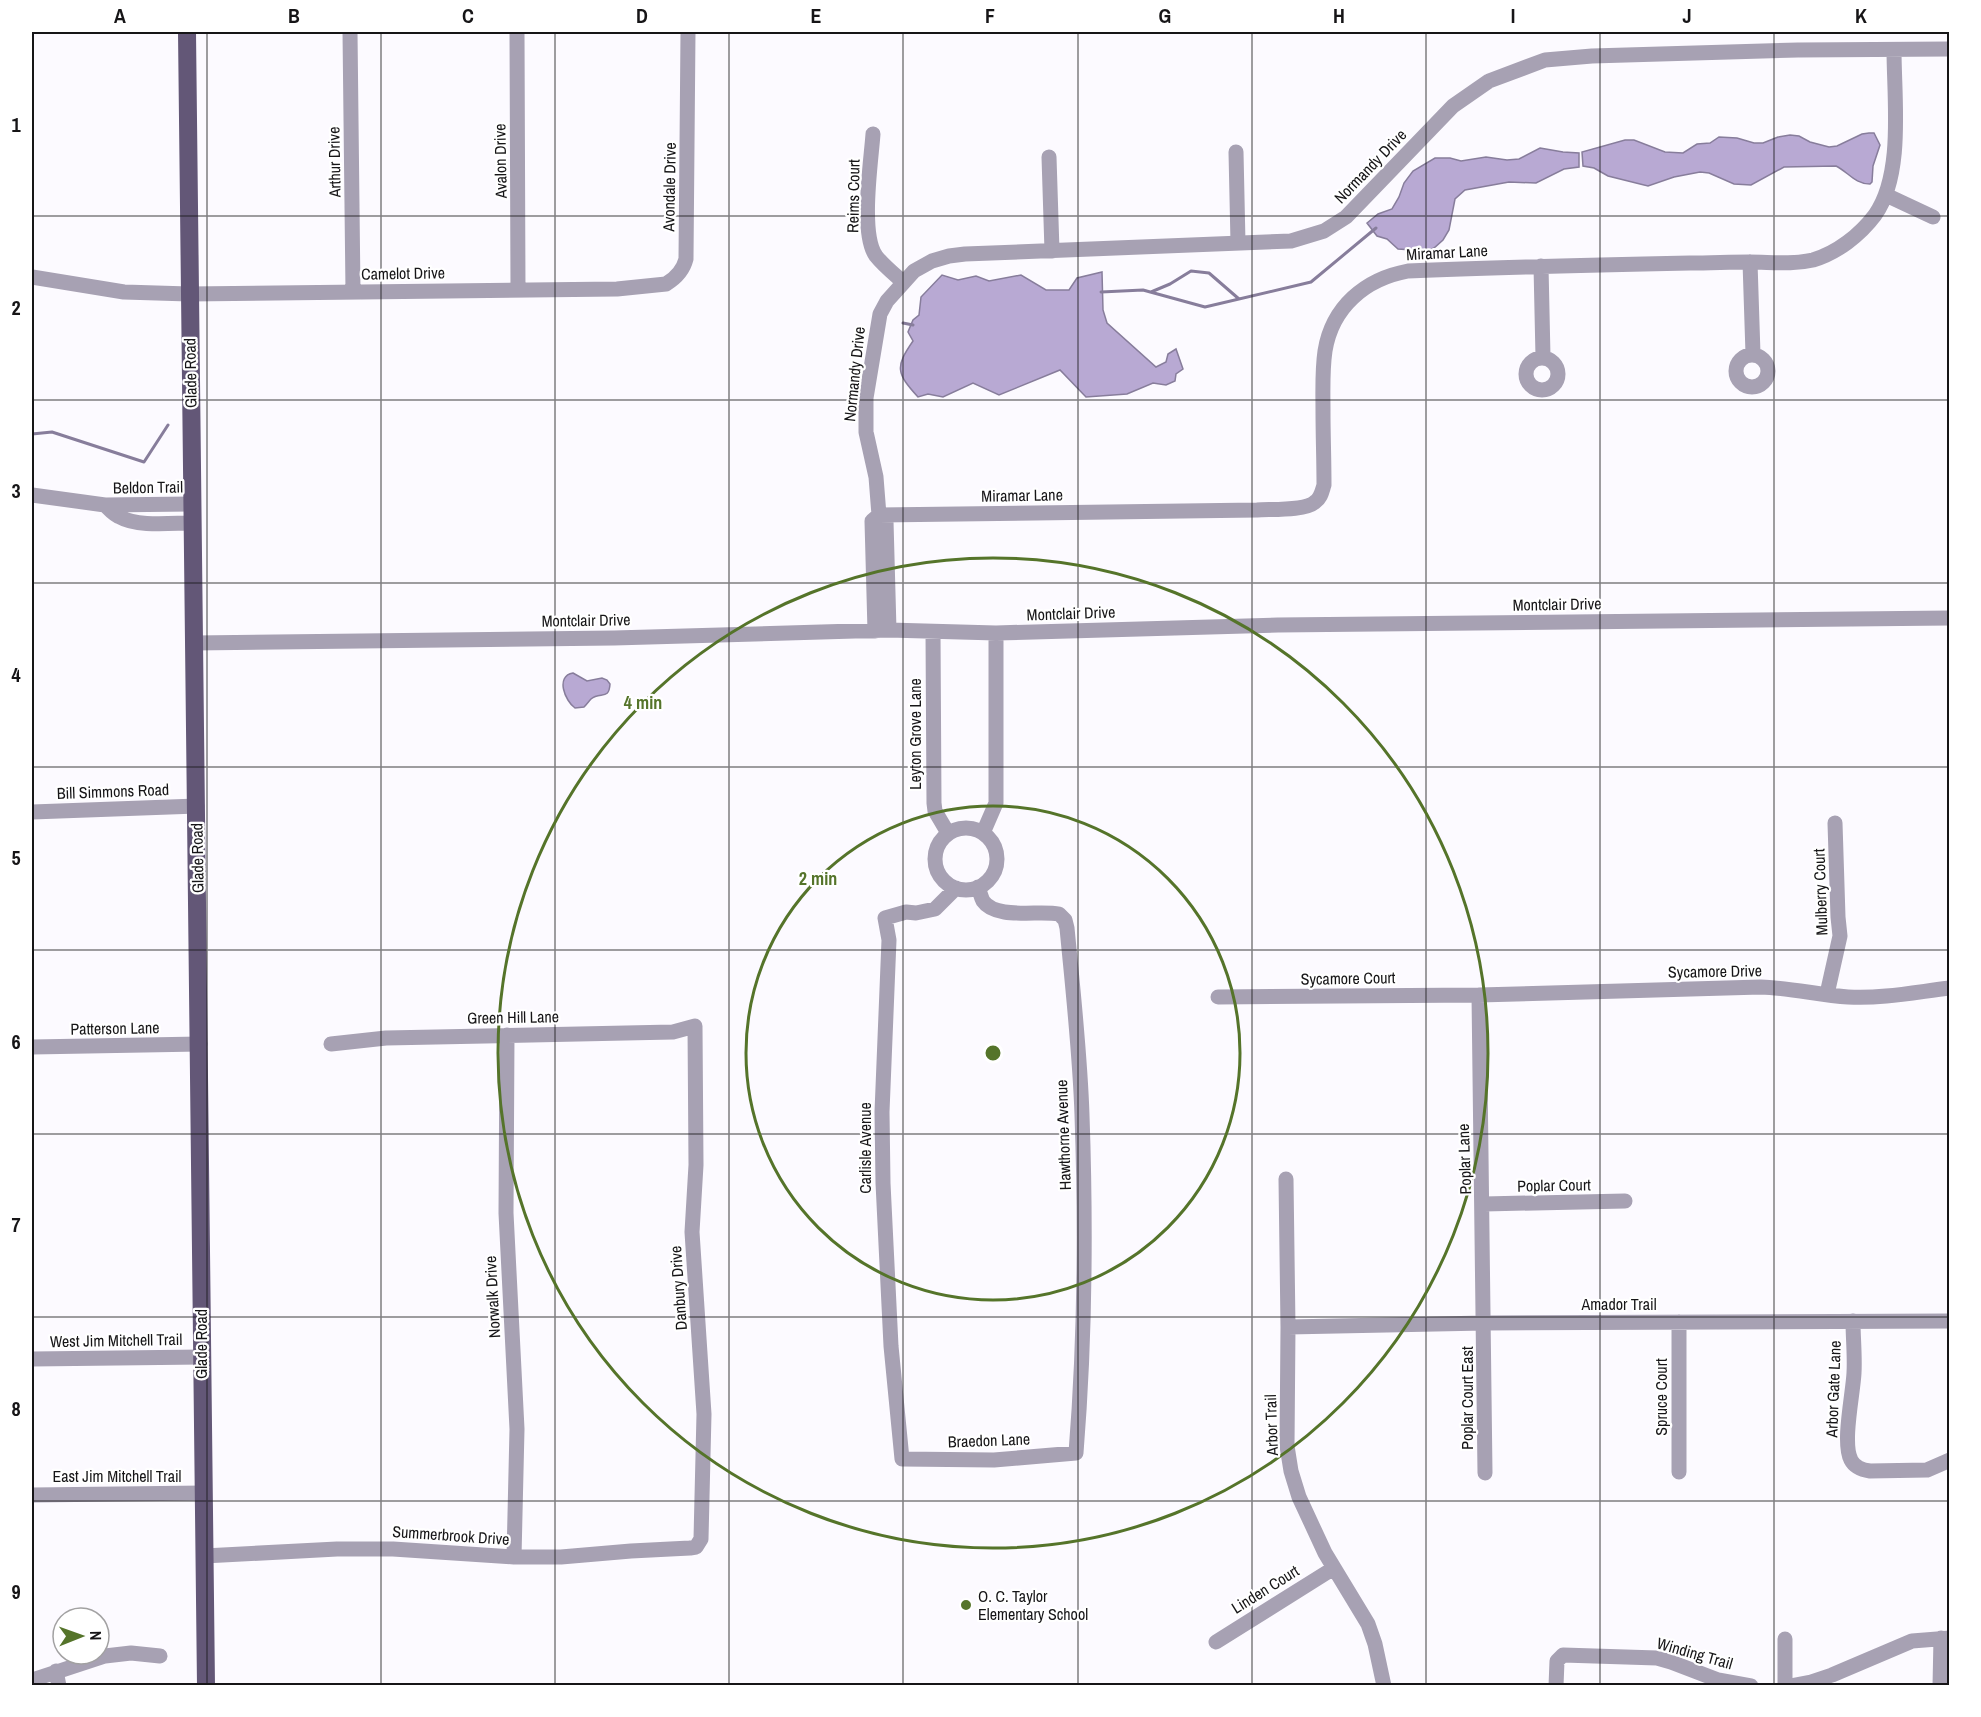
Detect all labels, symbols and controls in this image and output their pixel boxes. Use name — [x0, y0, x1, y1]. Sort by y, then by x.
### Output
text: A — [114, 2, 126, 29]
text: B — [288, 2, 300, 29]
text: C — [462, 2, 474, 29]
text: D — [636, 2, 648, 29]
text: E — [811, 2, 822, 29]
text: F — [985, 2, 995, 29]
text: G — [1159, 2, 1171, 29]
text: H — [1333, 2, 1345, 29]
text: I — [1511, 2, 1515, 29]
text: J — [1682, 2, 1692, 29]
text: K — [1855, 2, 1867, 29]
text: 1 — [11, 111, 21, 138]
street label: Avalon Drive — [488, 123, 512, 200]
street label: Normandy Drive — [1329, 124, 1411, 208]
street label: Arthur Drive — [322, 126, 346, 199]
street label: Avondale Drive — [657, 142, 681, 233]
street label: Reims Court — [841, 159, 865, 233]
street label: Miramar Lane — [1406, 239, 1488, 265]
street label: Camelot Drive — [361, 261, 445, 285]
text: 2 — [11, 294, 21, 321]
street label: Normandy Drive — [838, 325, 870, 423]
street label: Glade Road — [178, 338, 202, 408]
street label: Beldon Trail — [113, 475, 183, 499]
text: 3 — [11, 477, 21, 504]
street label: Miramar Lane — [981, 483, 1063, 507]
street label: Montclair Drive — [1512, 592, 1602, 616]
street label: Montclair Drive — [1026, 600, 1116, 626]
street label: Montclair Drive — [541, 608, 631, 632]
text: 4 — [11, 661, 21, 688]
street label: Leyton Grove Lane — [904, 678, 926, 790]
text: 4 min — [624, 690, 662, 715]
street label: Bill Simmons Road — [57, 778, 169, 804]
street label: Glade Road — [185, 823, 209, 893]
text: 5 — [11, 844, 21, 871]
street label: Mulberry Court — [1807, 848, 1833, 936]
text: 2 min — [799, 866, 837, 891]
street label: Sycamore Drive — [1668, 959, 1762, 983]
street label: Sycamore Court — [1300, 966, 1396, 990]
street label: Green Hill Lane — [467, 1005, 559, 1029]
street label: Patterson Lane — [70, 1016, 160, 1040]
text: 6 — [11, 1028, 21, 1055]
centre of rings — [983, 1043, 1003, 1063]
street label: Hawthorne Avenue — [1050, 1079, 1076, 1191]
street label: Carlisle Avenue — [854, 1102, 876, 1194]
street label: Poplar Lane — [1452, 1123, 1476, 1195]
street label: Poplar Court — [1517, 1173, 1591, 1197]
text: 7 — [11, 1211, 21, 1238]
street label: Danbury Drive — [664, 1245, 692, 1331]
street label: Norwalk Drive — [479, 1255, 505, 1339]
street label: Amador Trail — [1580, 1293, 1657, 1315]
street label: Glade Road — [190, 1309, 212, 1379]
street label: West Jim Mitchell Trail — [50, 1328, 183, 1352]
street label: Arbor Gate Lane — [1820, 1340, 1846, 1439]
street label: Poplar Court East — [1456, 1346, 1478, 1450]
street label: Spruce Court — [1650, 1358, 1672, 1436]
street label: Arbor Trail — [1259, 1394, 1283, 1457]
text: 8 — [11, 1395, 21, 1422]
street label: Braedon Lane — [947, 1428, 1031, 1452]
street label: East Jim Mitchell Trail — [52, 1465, 182, 1487]
street label: Summerbrook Drive — [392, 1520, 510, 1550]
street label: Linden Court — [1227, 1559, 1303, 1618]
text: 9 — [11, 1578, 21, 1605]
place label: O. C. Taylor Elementary School — [978, 1585, 1088, 1625]
marker: O. C. Taylor Elementary School — [959, 1598, 973, 1612]
north arrow — [51, 1606, 111, 1666]
text: N — [85, 1631, 107, 1641]
street label: Winding Trail — [1654, 1632, 1736, 1674]

